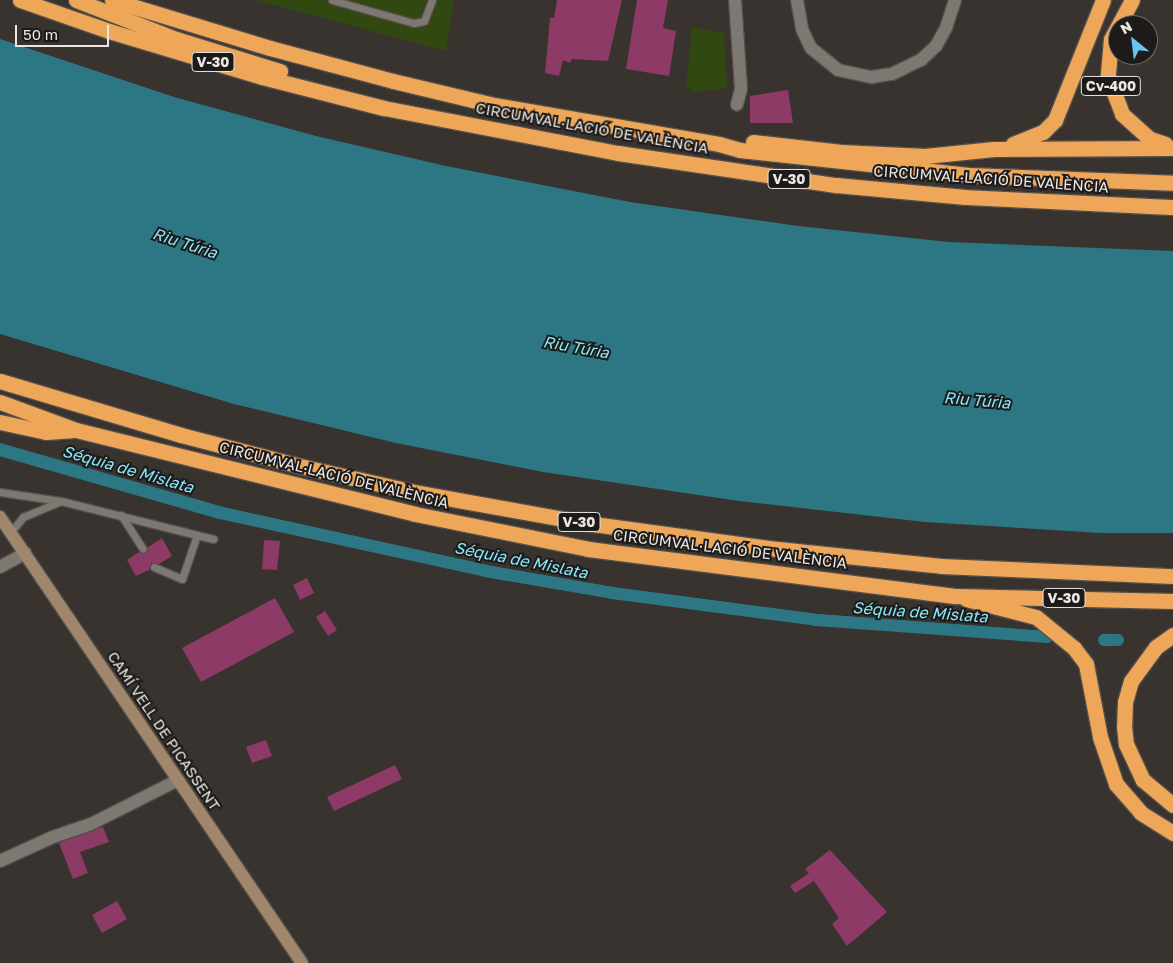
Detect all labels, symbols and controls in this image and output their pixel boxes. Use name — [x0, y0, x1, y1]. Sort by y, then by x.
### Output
scale bar — [18, 15, 111, 47]
north arrow — [1108, 15, 1158, 65]
text: N — [1117, 17, 1135, 37]
text: 50 m — [23, 25, 58, 43]
road number: V-30 — [190, 51, 236, 74]
road number: Cv-400 — [1080, 74, 1142, 98]
street label: CIRCUMVAL·LACIÓ DE VALÈNCIA — [474, 99, 710, 157]
street label: CIRCUMVAL·LACIÓ DE VALÈNCIA — [873, 162, 1109, 196]
road number: V-30 — [766, 168, 812, 190]
water label: Riu Túria — [150, 224, 220, 262]
water label: Riu Túria — [542, 332, 610, 362]
water label: Riu Túria — [943, 388, 1011, 412]
street label: CIRCUMVAL·LACIÓ DE VALÈNCIA — [217, 438, 451, 512]
water label: Séquia de Mislata — [60, 441, 196, 497]
road number: V-30 — [556, 511, 602, 534]
street label: CIRCUMVAL·LACIÓ DE VALÈNCIA — [612, 526, 848, 572]
water label: Séquia de Mislata — [453, 538, 589, 582]
road number: V-30 — [1042, 586, 1086, 610]
water label: Séquia de Mislata — [852, 598, 988, 626]
street label: CAMÍ VELL DE PICASSENT — [104, 648, 224, 814]

